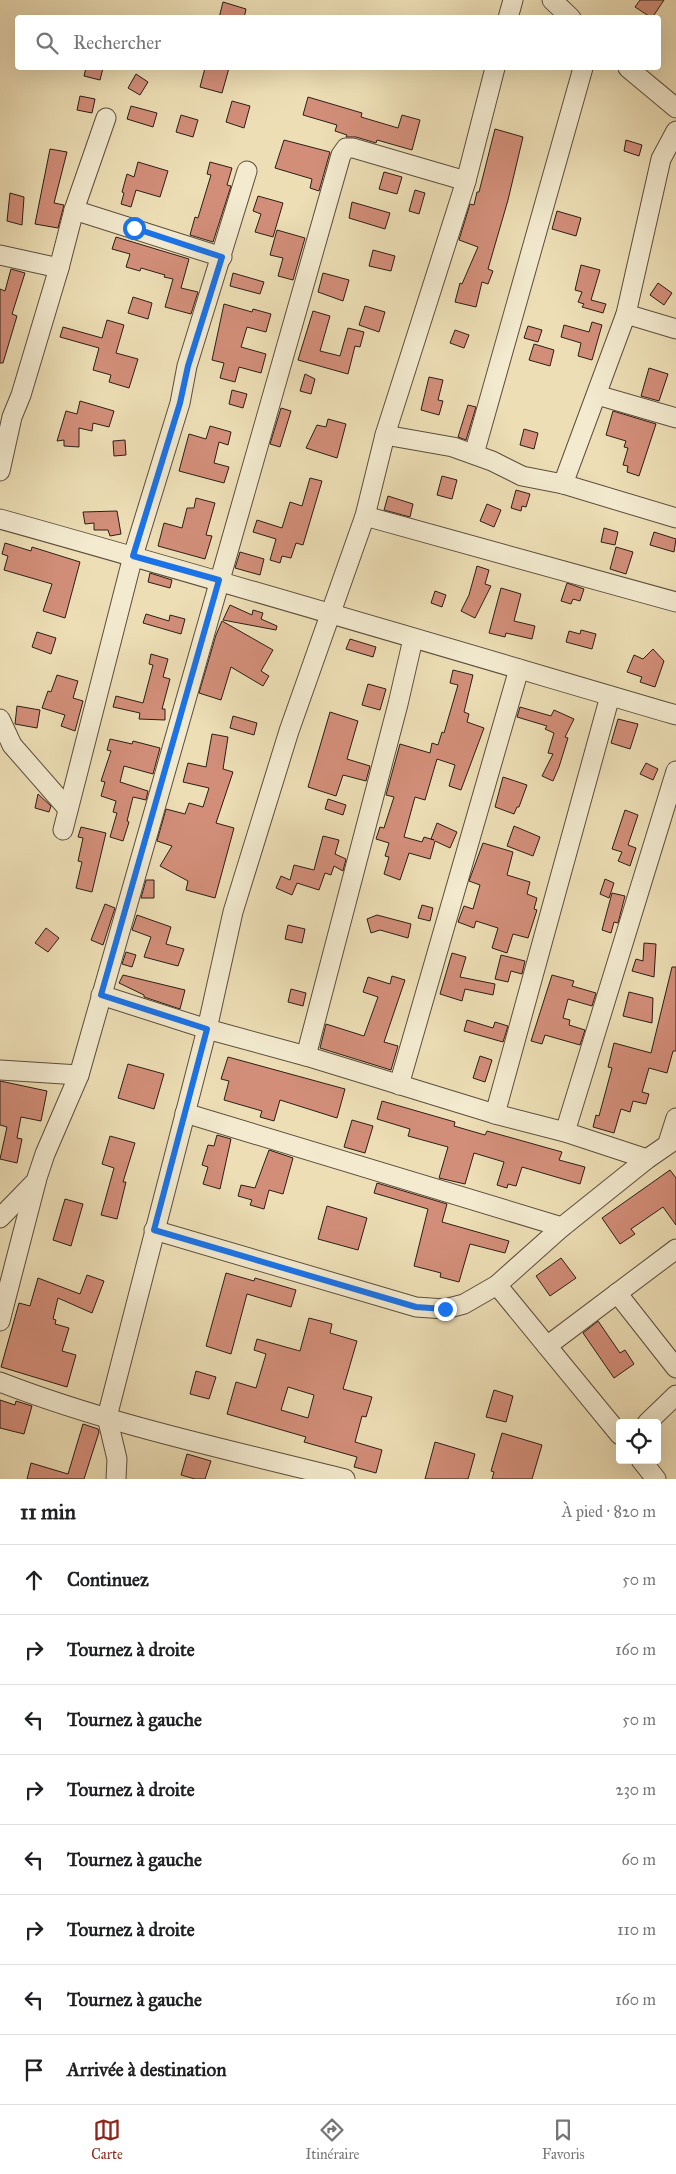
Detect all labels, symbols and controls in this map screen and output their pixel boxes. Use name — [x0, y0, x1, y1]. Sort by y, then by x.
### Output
search box — [15, 15, 661, 70]
icon: search — [33, 29, 61, 57]
text: Rechercher — [73, 31, 161, 54]
route start — [123, 217, 146, 240]
route end — [434, 1298, 457, 1321]
map controls — [616, 1419, 661, 1464]
button: locate — [616, 1419, 661, 1464]
text: 11 min — [20, 1499, 76, 1525]
text: À pied · 820 m — [562, 1502, 656, 1521]
icon: ahead — [20, 1566, 48, 1594]
text: Continuez — [67, 1568, 149, 1591]
text: 50 m — [622, 1570, 656, 1589]
icon: right — [20, 1636, 48, 1664]
text: Tournez à droite — [67, 1638, 195, 1661]
text: 160 m — [615, 1640, 656, 1659]
icon: left — [20, 1706, 48, 1734]
text: Tournez à gauche — [67, 1708, 202, 1731]
text: 50 m — [622, 1710, 656, 1729]
icon: right — [20, 1776, 48, 1804]
text: Tournez à droite — [67, 1778, 195, 1801]
text: 230 m — [616, 1780, 656, 1799]
icon: left — [20, 1846, 48, 1874]
text: Tournez à gauche — [67, 1848, 202, 1871]
text: 60 m — [622, 1850, 656, 1869]
icon: right — [20, 1916, 48, 1944]
text: Tournez à droite — [67, 1918, 195, 1941]
text: 110 m — [617, 1920, 656, 1939]
icon: left — [20, 1986, 48, 2014]
text: Tournez à gauche — [67, 1988, 202, 2011]
text: 160 m — [615, 1990, 656, 2009]
icon: arrive — [20, 2056, 48, 2084]
text: Arrivée à destination — [67, 2058, 226, 2081]
tab: Carte — [91, 2116, 123, 2163]
tab: Itinéraire — [306, 2116, 359, 2163]
tab: Favoris — [542, 2116, 585, 2163]

